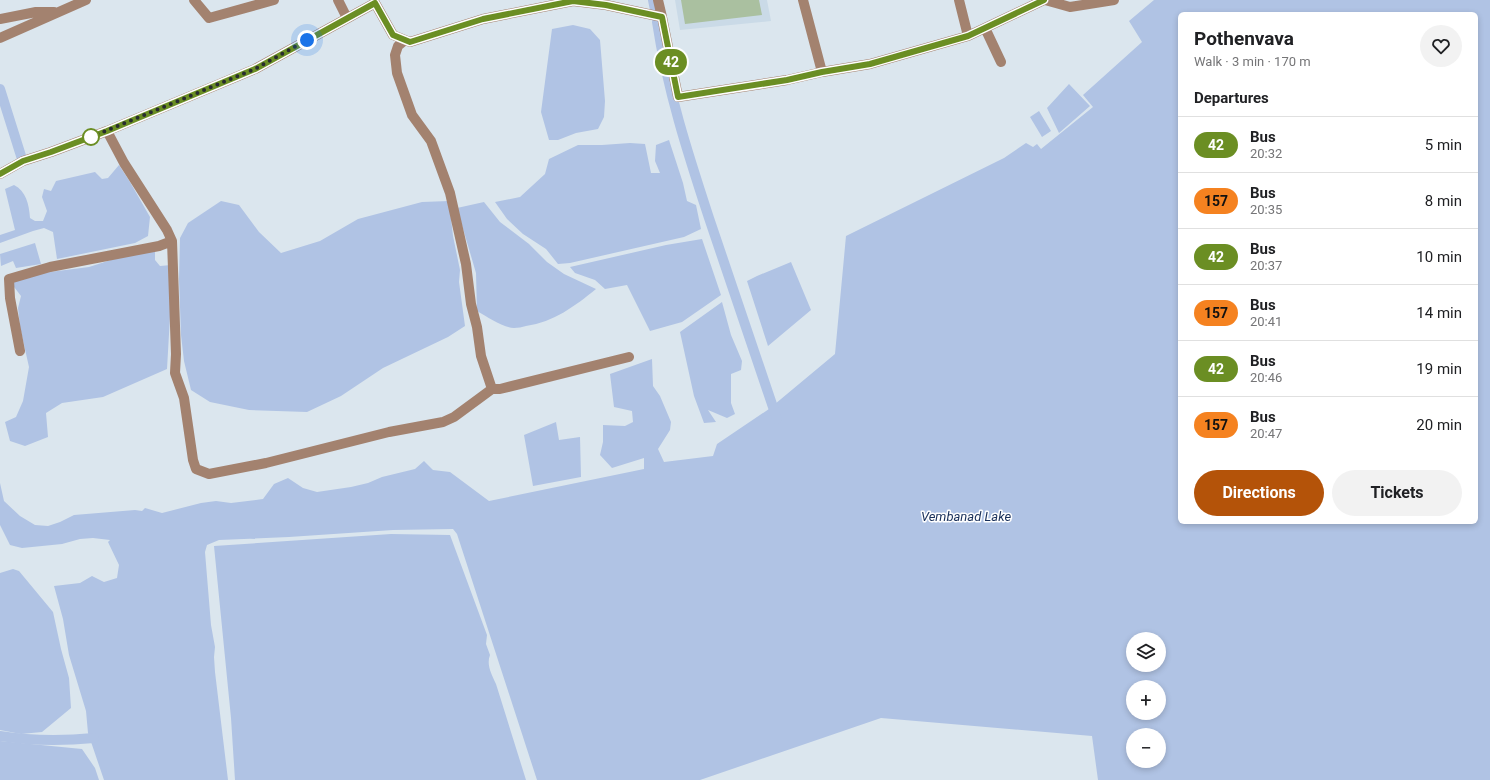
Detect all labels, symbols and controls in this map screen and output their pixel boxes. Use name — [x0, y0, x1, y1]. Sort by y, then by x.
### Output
button: heart — [1420, 25, 1462, 67]
text: Pothenvava — [1194, 27, 1294, 50]
your location — [297, 30, 317, 50]
line badge: 42 — [653, 49, 689, 75]
text: 42 — [663, 54, 679, 70]
text: Walk · 3 min · 170 m — [1194, 54, 1311, 69]
text: Departures — [1194, 89, 1269, 107]
unlabelled marker — [82, 128, 100, 146]
text: Bus — [1250, 128, 1276, 146]
text: 5 min — [1425, 136, 1462, 154]
text: 42 — [1208, 137, 1224, 153]
text: 20:32 — [1250, 146, 1282, 161]
text: Bus — [1250, 184, 1276, 202]
text: 8 min — [1425, 192, 1462, 210]
text: 157 — [1204, 193, 1228, 209]
text: 20:35 — [1250, 202, 1282, 217]
text: Bus — [1250, 240, 1276, 258]
text: 10 min — [1416, 248, 1462, 266]
text: 42 — [1208, 249, 1224, 265]
text: 20:37 — [1250, 258, 1282, 273]
text: Bus — [1250, 296, 1276, 314]
text: 14 min — [1416, 304, 1462, 322]
text: 157 — [1204, 305, 1228, 321]
text: 20:41 — [1250, 314, 1282, 329]
text: Bus — [1250, 352, 1276, 370]
text: 19 min — [1416, 360, 1462, 378]
text: 42 — [1208, 361, 1224, 377]
text: 20:46 — [1250, 370, 1282, 385]
text: Bus — [1250, 408, 1276, 426]
text: 20 min — [1416, 416, 1462, 434]
text: 157 — [1204, 417, 1228, 433]
text: 20:47 — [1250, 426, 1282, 441]
button: Directions — [1194, 470, 1324, 516]
button: Tickets — [1332, 470, 1462, 516]
water label: Vembanad Lake — [921, 509, 1011, 524]
map controls — [1126, 632, 1166, 768]
button: layers — [1126, 632, 1166, 672]
button: + — [1126, 680, 1166, 720]
button: − — [1126, 728, 1166, 768]

